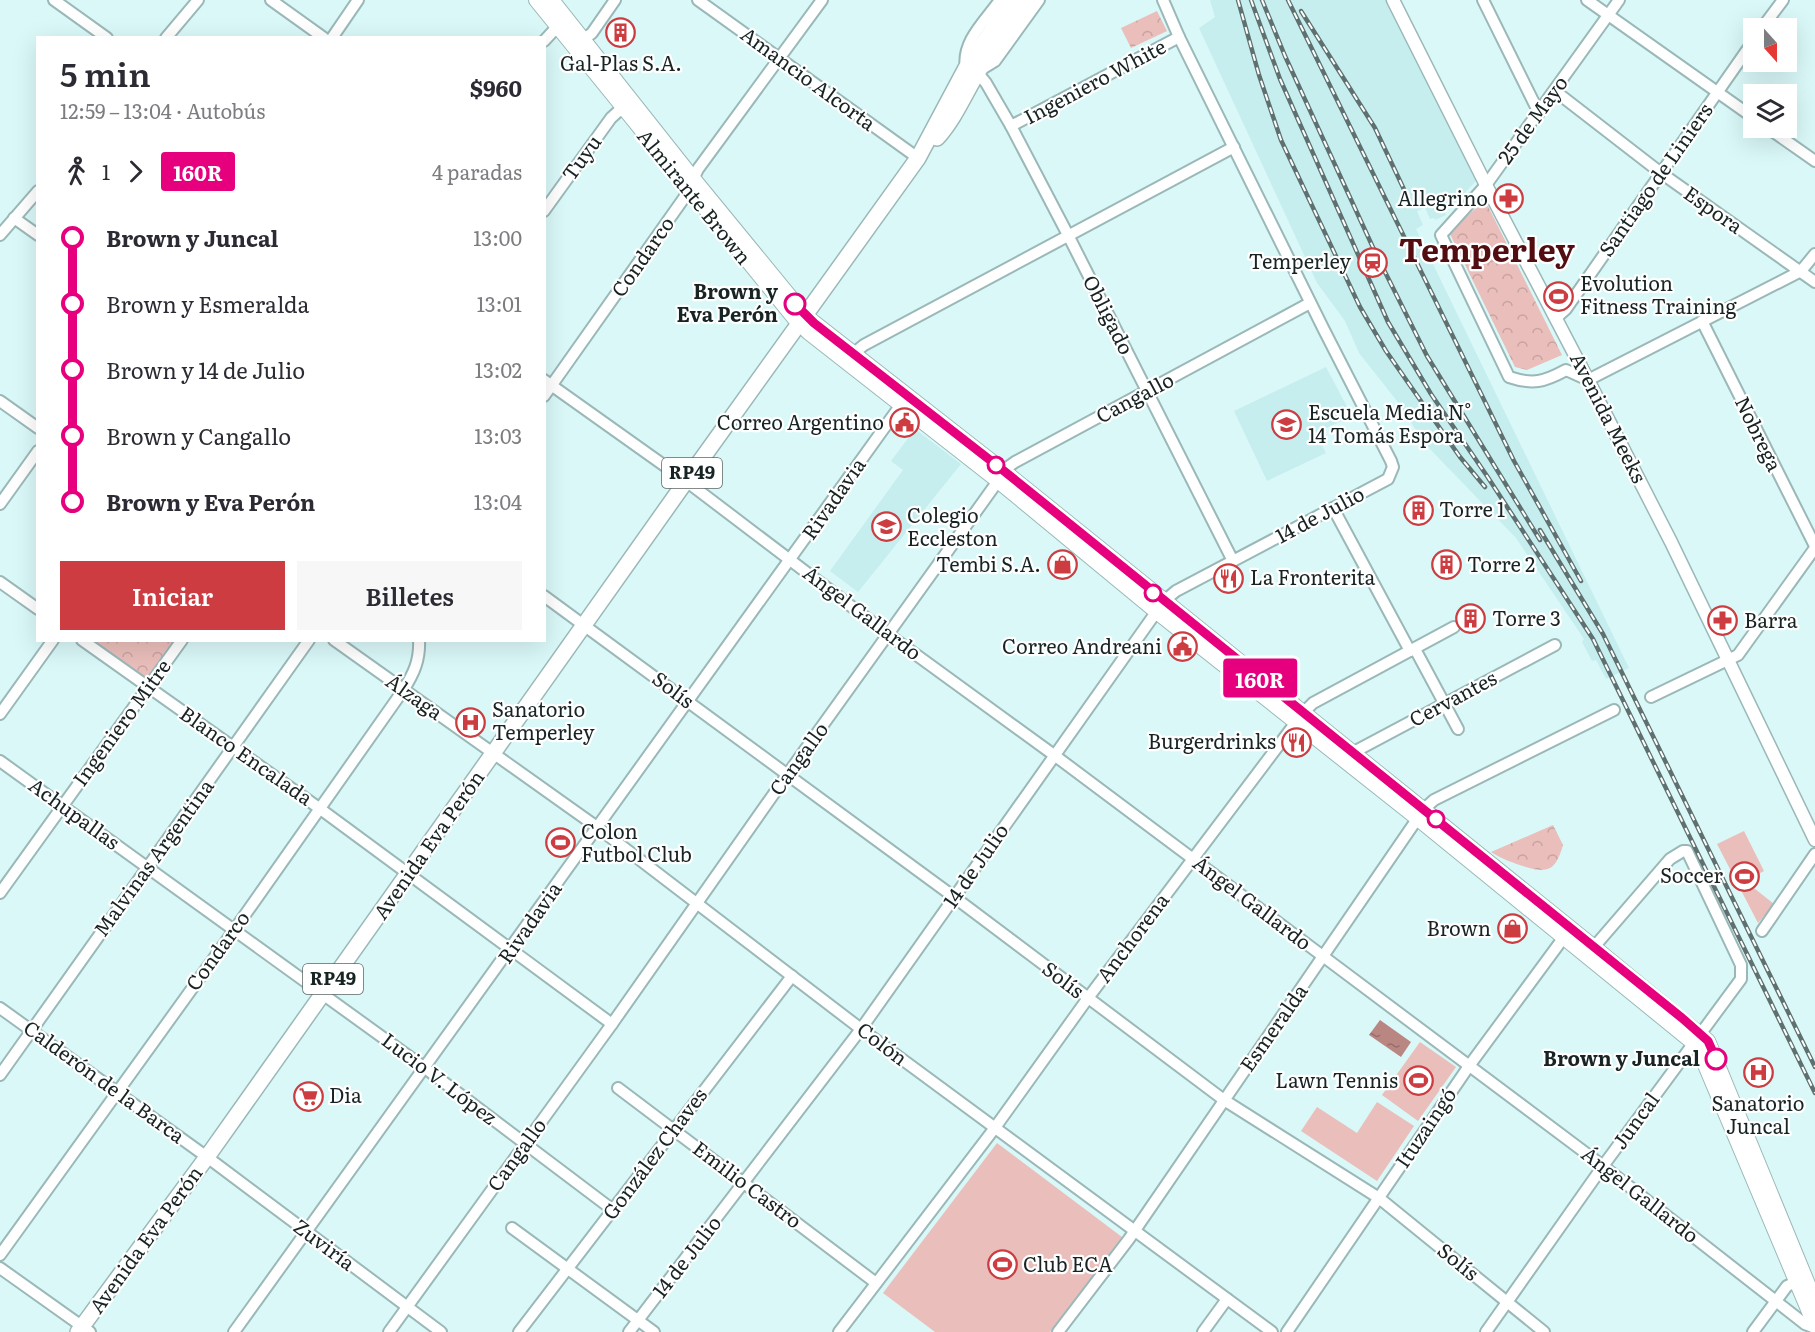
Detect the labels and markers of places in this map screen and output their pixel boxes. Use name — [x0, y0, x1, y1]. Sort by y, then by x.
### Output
building icon: Gal-Plas S.A. — [605, 17, 637, 49]
place label: Gal-Plas S.A. — [560, 47, 682, 77]
place label: Allegrino — [1398, 182, 1488, 212]
pharmacy icon: Allegrino — [1493, 183, 1525, 215]
place label: Temperley — [1249, 245, 1351, 275]
station icon: Temperley — [1356, 246, 1388, 278]
place label: Evolution Fitness Training — [1580, 267, 1738, 320]
place label: Brown y Eva Perón — [677, 275, 779, 328]
sports icon: Evolution Fitness Training — [1543, 280, 1575, 312]
marker: Brown y Eva Perón — [784, 293, 806, 315]
place label: Escuela Media N° 14 Tomás Espora — [1308, 396, 1471, 449]
place label: Correo Argentino — [717, 406, 884, 436]
public building icon: Correo Argentino — [889, 407, 921, 439]
school or university icon: Escuela Media N° 14 Tomás Espora — [1271, 409, 1303, 441]
unlabelled marker — [987, 456, 1005, 474]
place label: Torre 1 — [1439, 493, 1505, 523]
building icon: Torre 1 — [1402, 494, 1434, 526]
place label: Colegio Eccleston — [907, 499, 998, 552]
school or university icon: Colegio Eccleston — [870, 511, 902, 543]
place label: Tembi S.A. — [936, 548, 1041, 578]
place label: Torre 2 — [1467, 548, 1535, 578]
shop icon: Tembi S.A. — [1046, 549, 1078, 581]
building icon: Torre 2 — [1430, 549, 1462, 581]
place label: La Fronterita — [1250, 561, 1375, 591]
restaurant icon: La Fronterita — [1213, 562, 1245, 594]
unlabelled marker — [1144, 584, 1162, 602]
place label: Torre 3 — [1492, 602, 1561, 632]
building icon: Torre 3 — [1455, 603, 1487, 635]
place label: Barra — [1744, 604, 1798, 634]
pharmacy icon: Barra — [1707, 605, 1739, 637]
place label: Correo Andreani — [1002, 630, 1162, 660]
public building icon: Correo Andreani — [1167, 631, 1199, 663]
place label: Sanatorio Temperley — [492, 693, 595, 746]
hospital icon: Sanatorio Temperley — [455, 706, 487, 738]
place label: Burgerdrinks — [1148, 725, 1276, 755]
restaurant icon: Burgerdrinks — [1281, 726, 1313, 758]
unlabelled marker — [1427, 810, 1445, 828]
place label: Colon Futbol Club — [581, 815, 692, 868]
sports icon: Colon Futbol Club — [544, 827, 576, 859]
place label: Soccer — [1660, 859, 1724, 889]
sports icon: Soccer — [1728, 860, 1760, 892]
place label: Brown — [1427, 912, 1491, 942]
shop icon: Brown — [1496, 913, 1528, 945]
place label: Brown y Juncal — [1543, 1042, 1700, 1072]
marker: Brown y Juncal — [1705, 1048, 1727, 1070]
hospital icon: Sanatorio Juncal — [1742, 1057, 1774, 1089]
place label: Lawn Tennis — [1275, 1064, 1398, 1094]
sports icon: Lawn Tennis — [1403, 1065, 1435, 1097]
place label: Dia — [329, 1079, 362, 1109]
supermarket icon: Dia — [292, 1080, 324, 1112]
place label: Sanatorio Juncal — [1711, 1087, 1805, 1140]
place label: Club ECA — [1023, 1248, 1113, 1278]
sports icon: Club ECA — [986, 1249, 1018, 1281]

